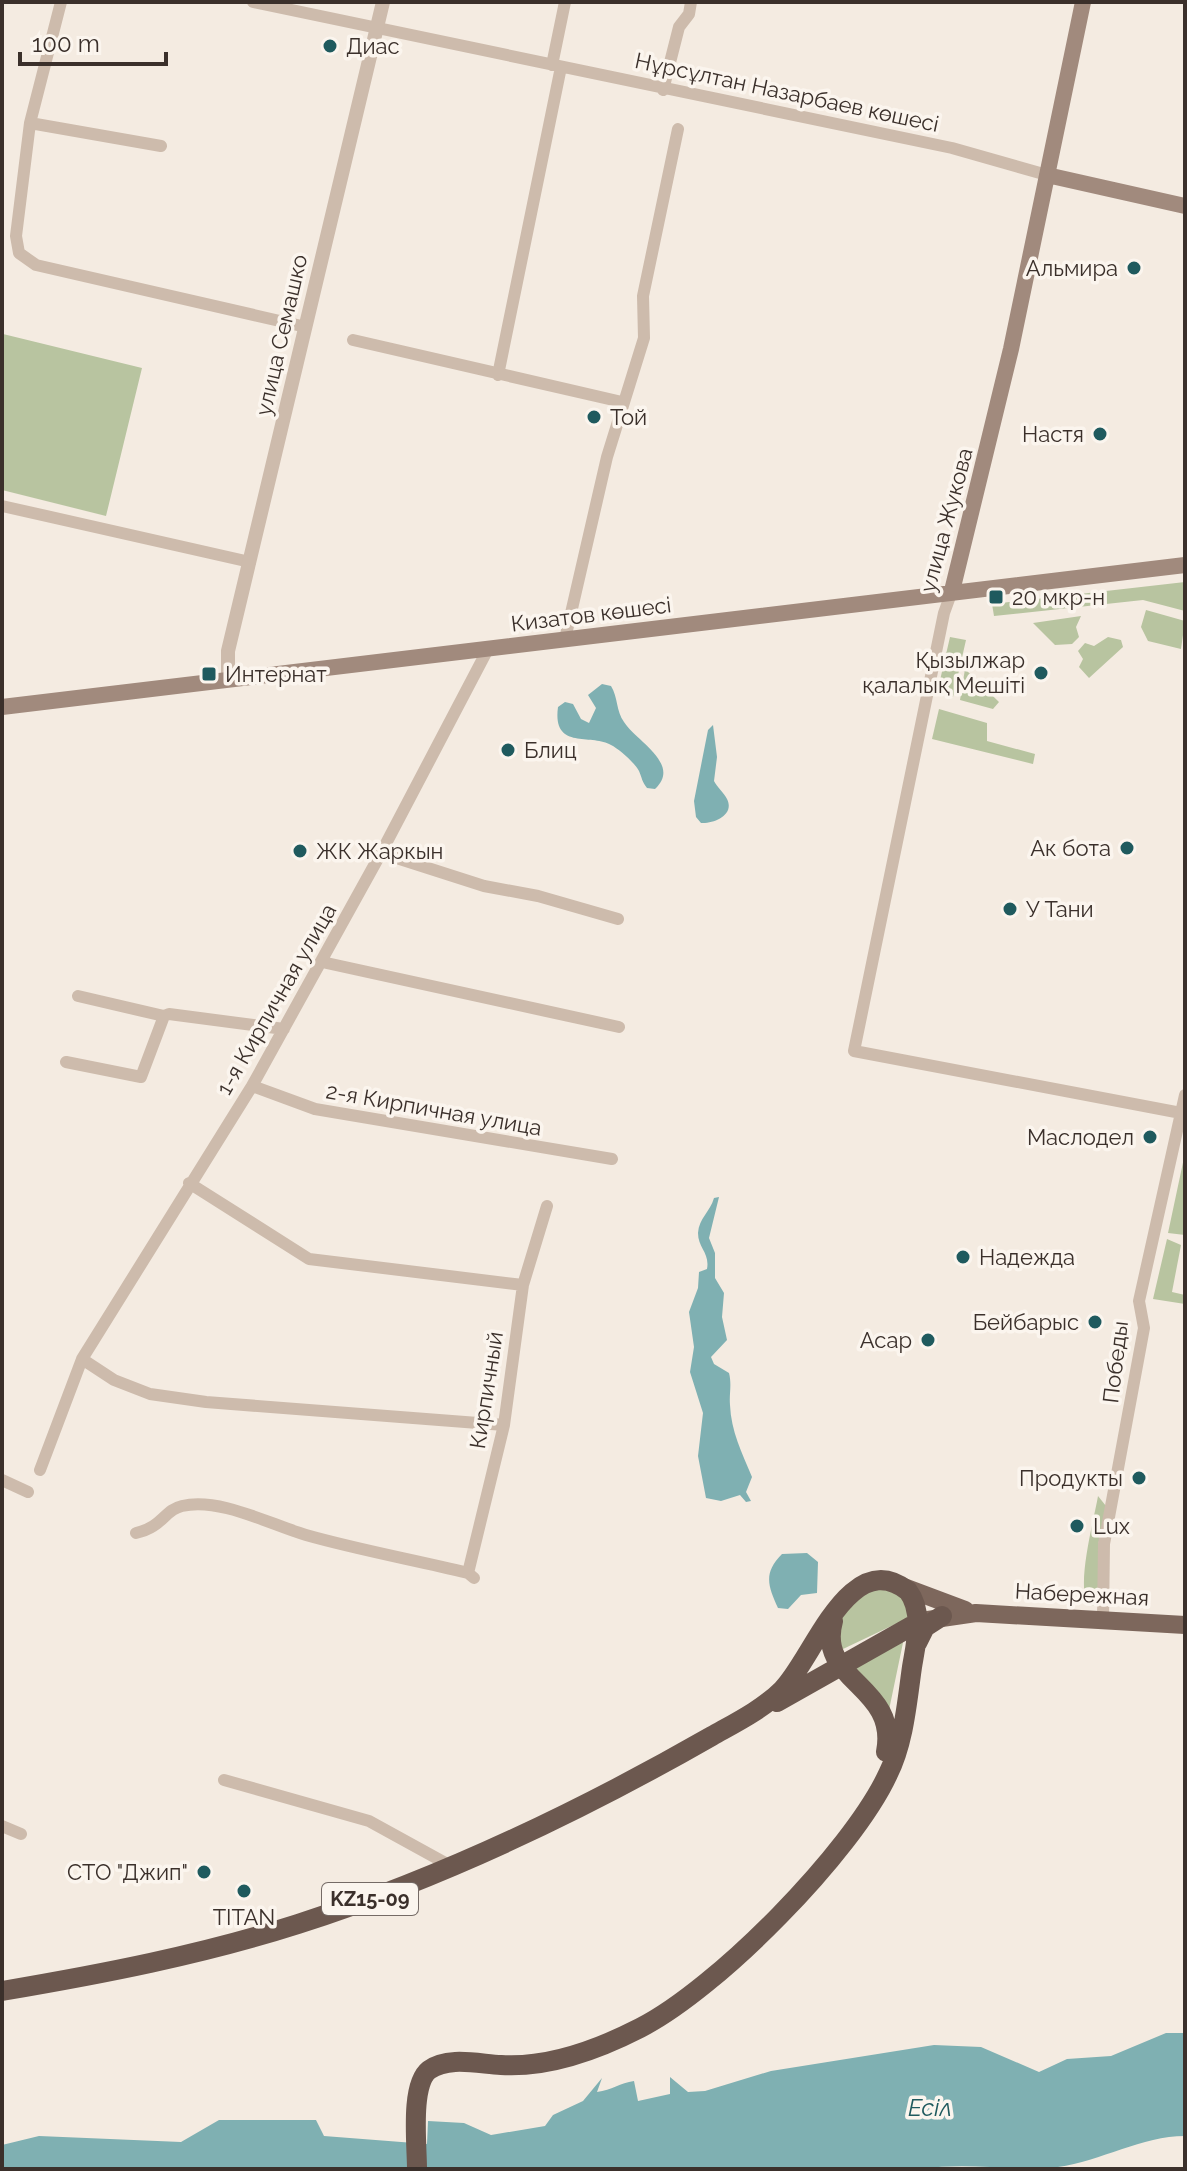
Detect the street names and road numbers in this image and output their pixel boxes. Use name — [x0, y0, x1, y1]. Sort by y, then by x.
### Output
street label: Нұрсұлтан Назарбаев көшесі — [633, 47, 941, 137]
street label: улица Семашко — [250, 252, 312, 418]
street label: улица Жукова — [914, 445, 978, 595]
street label: Кизатов көшесі — [509, 591, 673, 637]
street label: 1-я Кирпичная улица — [211, 899, 341, 1099]
street label: 2-я Кирпичная улица — [324, 1077, 544, 1141]
street label: Победы — [1097, 1319, 1133, 1405]
street label: Кирпичный — [464, 1330, 508, 1450]
street label: Набережная — [1014, 1577, 1150, 1611]
road number: KZ15-09 — [322, 1883, 418, 1915]

